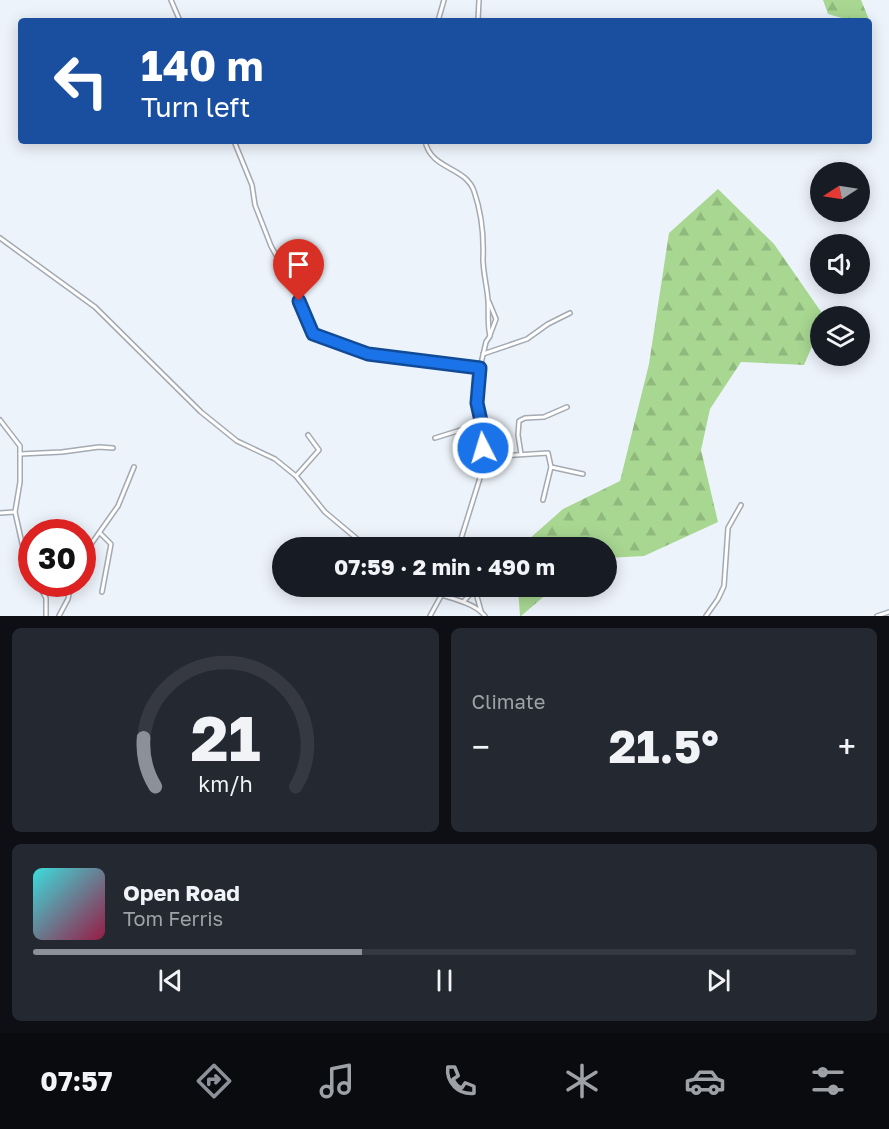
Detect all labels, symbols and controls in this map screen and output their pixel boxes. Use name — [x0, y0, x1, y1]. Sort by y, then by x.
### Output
text: 140 m — [141, 40, 263, 90]
icon: left — [42, 42, 120, 120]
text: Turn left — [141, 91, 250, 123]
north arrow — [810, 162, 870, 222]
map controls — [810, 162, 870, 366]
button: sound — [810, 234, 870, 294]
pin — [273, 239, 324, 301]
icon: arrive — [282, 248, 315, 281]
button: layers — [810, 306, 870, 366]
position arrow — [451, 416, 515, 480]
speed limit sign: 30 — [18, 519, 96, 597]
text: 07:59 · 2 min · 490 m — [334, 553, 555, 580]
text: Climate — [472, 689, 545, 713]
text: 21 — [190, 700, 260, 775]
text: 21.5° — [609, 719, 719, 773]
text: − — [472, 727, 490, 766]
text: + — [838, 727, 856, 766]
text: km/h — [198, 771, 253, 797]
text: Open Road — [123, 879, 240, 906]
text: Tom Ferris — [123, 906, 223, 930]
icon: previous — [154, 964, 187, 997]
icon: pause — [428, 964, 461, 997]
icon: next — [702, 964, 735, 997]
icon: directions — [193, 1060, 235, 1102]
icon: music — [316, 1060, 358, 1102]
icon: phone — [439, 1060, 481, 1102]
icon: climate — [561, 1060, 603, 1102]
icon: car — [684, 1060, 726, 1102]
icon: filters — [807, 1060, 849, 1102]
text: 07:57 — [40, 1065, 112, 1097]

